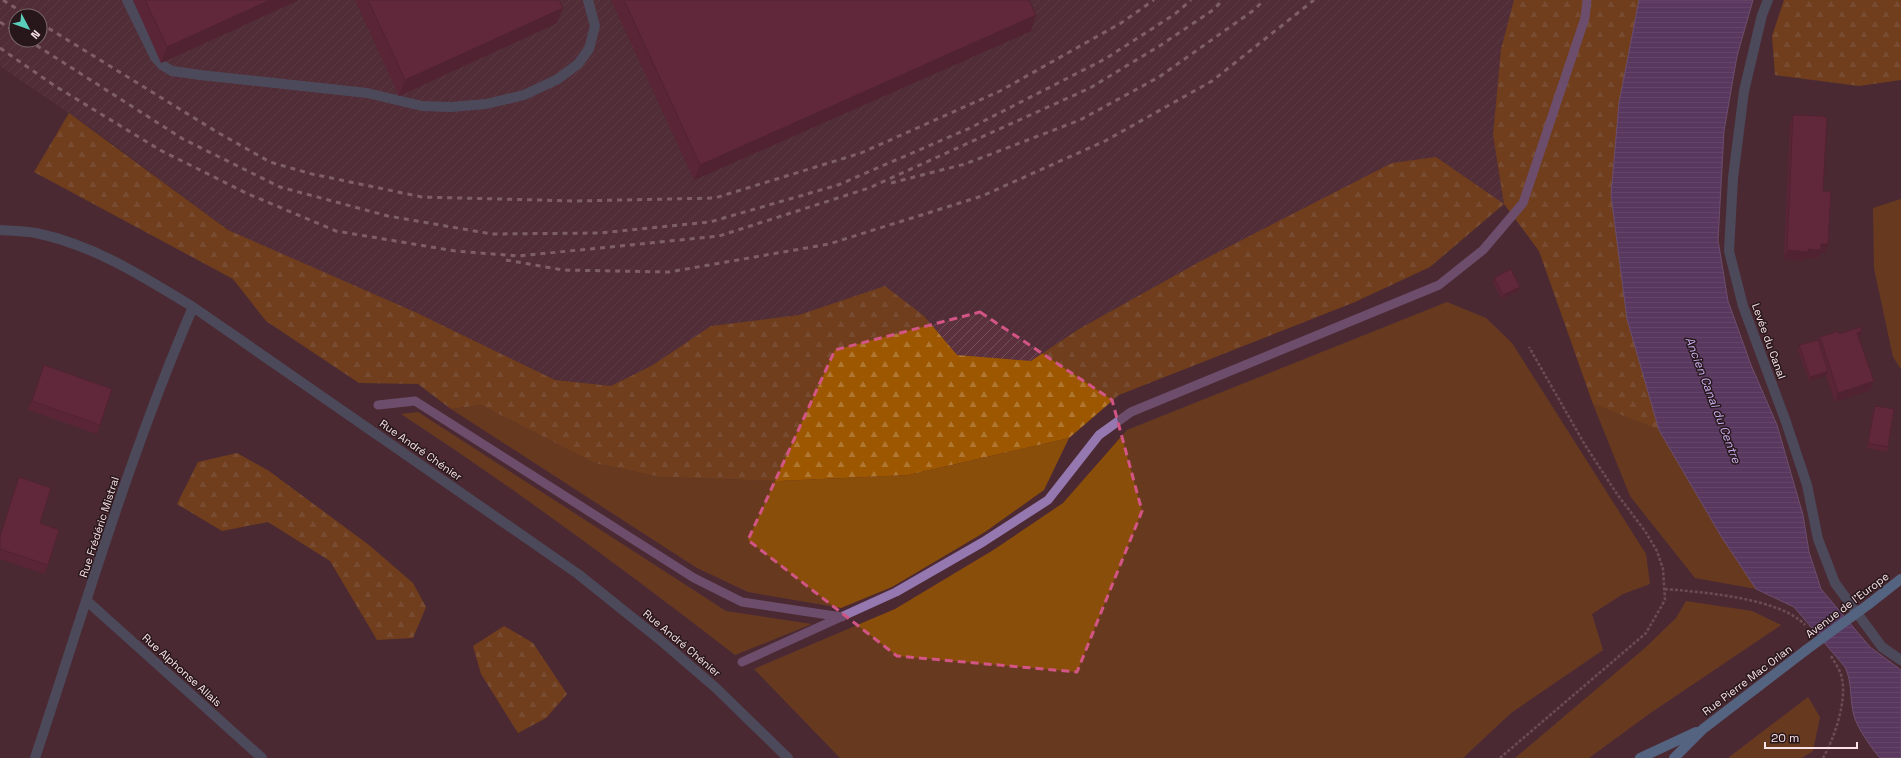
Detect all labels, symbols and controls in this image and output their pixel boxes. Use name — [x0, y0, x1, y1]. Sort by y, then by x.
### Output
north arrow — [8, 8, 48, 48]
text: N — [28, 27, 43, 42]
street label: Levée du Canal — [1749, 301, 1789, 381]
water label: Ancien Canal du Centre — [1681, 334, 1745, 467]
street label: Rue André Chénier — [377, 416, 465, 484]
street label: Rue Frédéric Mistral — [76, 475, 122, 579]
street label: Avenue de l'Europe — [1803, 569, 1891, 641]
street label: Rue André Chénier — [640, 606, 724, 680]
street label: Rue Alphonse Allais — [139, 631, 225, 709]
street label: Rue Pierre Mac Orlan — [1699, 642, 1795, 718]
scale bar — [1765, 724, 1857, 750]
text: 20 m — [1771, 730, 1799, 746]

